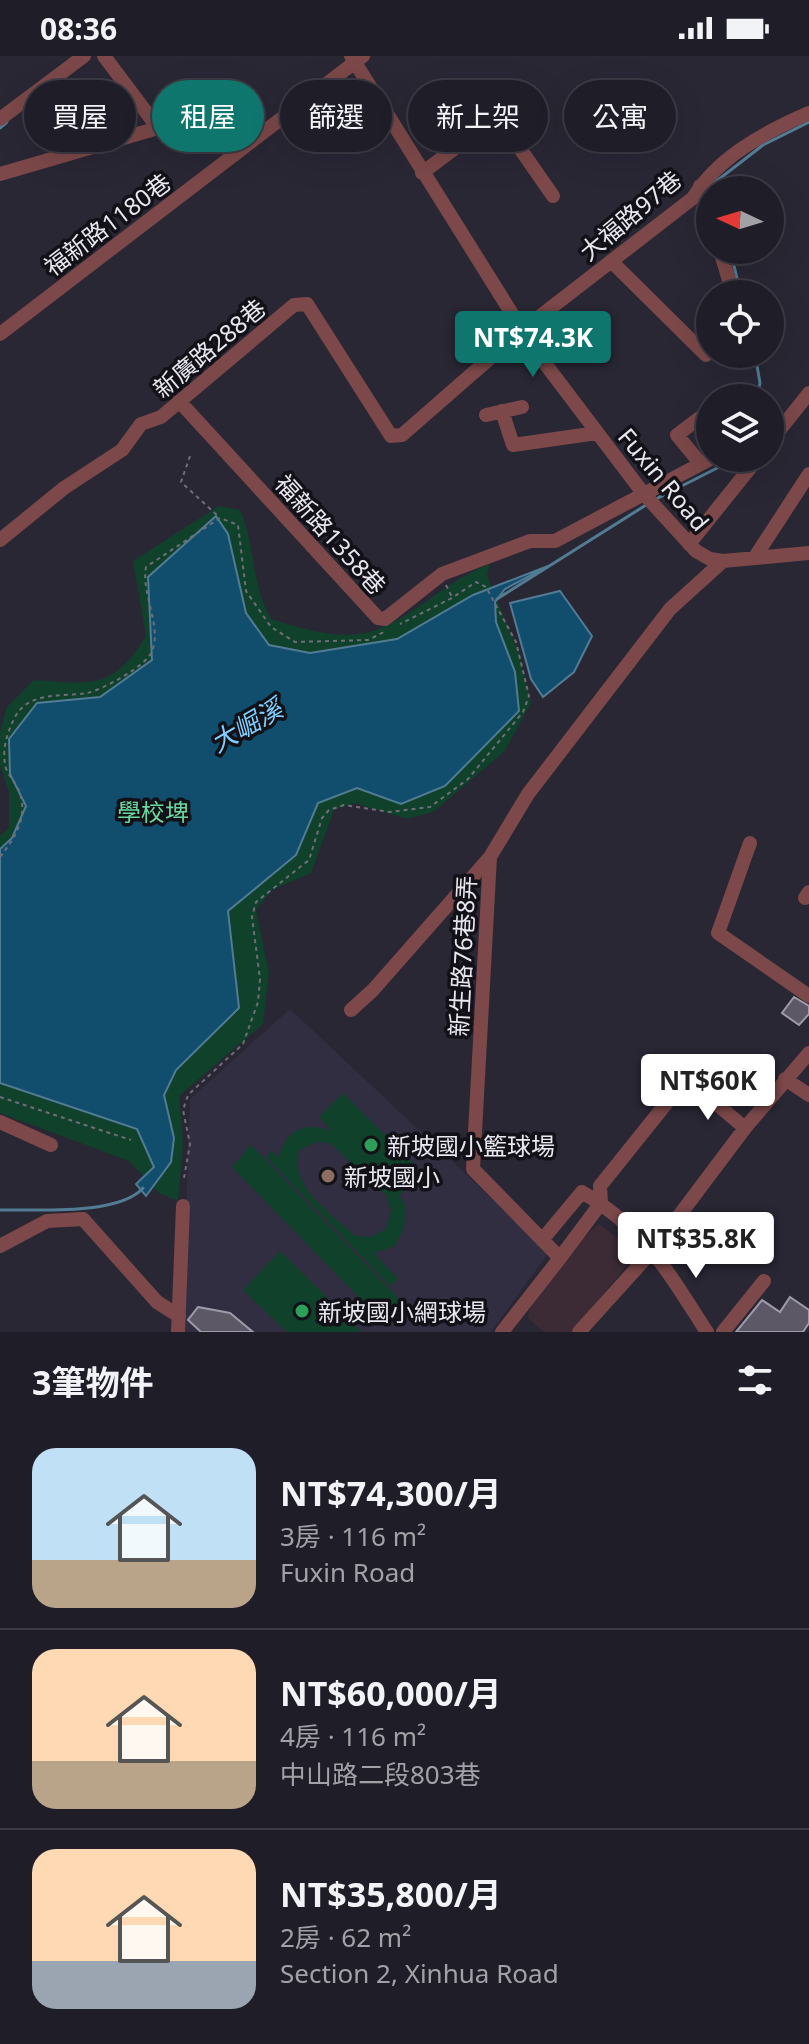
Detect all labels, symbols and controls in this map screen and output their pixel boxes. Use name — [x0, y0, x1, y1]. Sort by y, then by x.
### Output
text: 08:36 — [40, 8, 117, 49]
chip: 買屋 — [24, 80, 136, 152]
chip: 租屋 — [152, 80, 264, 152]
chip: 篩選 — [280, 80, 392, 152]
chip: 新上架 — [408, 80, 548, 152]
chip: 公寓 — [564, 80, 676, 152]
street label: 大福路97巷 — [572, 163, 688, 267]
street label: 福新路1180巷 — [37, 165, 177, 283]
north arrow — [696, 176, 784, 264]
map controls — [696, 176, 784, 472]
button: locate — [696, 280, 784, 368]
street label: 新廣路288巷 — [146, 291, 272, 405]
pin: NT$74.3K — [450, 311, 616, 379]
text: NT$74.3K — [473, 319, 593, 355]
button: layers — [696, 384, 784, 472]
street label: Fuxin Road — [611, 421, 717, 537]
street label: 福新路1358巷 — [268, 467, 394, 601]
water label: 大崛溪 — [203, 688, 292, 760]
park label: 學校埤 — [117, 795, 189, 828]
street label: 新生路76巷8弄 — [441, 875, 483, 1037]
pin: NT$60K — [643, 1054, 773, 1122]
text: NT$60K — [659, 1062, 757, 1098]
place label: 新坡國小籃球場 — [387, 1129, 555, 1162]
marker: 新坡國小籃球場 — [362, 1136, 380, 1154]
place label: 新坡國小 — [344, 1160, 440, 1193]
marker: 新坡國小 — [319, 1167, 337, 1185]
pin: NT$35.8K — [613, 1212, 779, 1280]
text: NT$35.8K — [636, 1220, 756, 1256]
place label: 新坡國小網球場 — [318, 1295, 486, 1328]
marker: 新坡國小網球場 — [293, 1302, 311, 1320]
icon: filters — [733, 1358, 777, 1402]
text: 3筆物件 — [32, 1359, 153, 1405]
text: NT$74,300/月 — [280, 1470, 502, 1516]
icon: home — [96, 1480, 192, 1576]
text: 3房 · 116 m² — [280, 1518, 426, 1554]
text: Fuxin Road — [280, 1554, 415, 1590]
text: NT$60,000/月 — [280, 1670, 502, 1716]
icon: home — [96, 1681, 192, 1777]
text: 4房 · 116 m² — [280, 1718, 426, 1754]
text: 中山路二段803巷 — [280, 1756, 481, 1792]
text: NT$35,800/月 — [280, 1871, 502, 1917]
icon: home — [96, 1881, 192, 1977]
text: 2房 · 62 m² — [280, 1919, 411, 1955]
text: Section 2, Xinhua Road — [280, 1955, 559, 1991]

